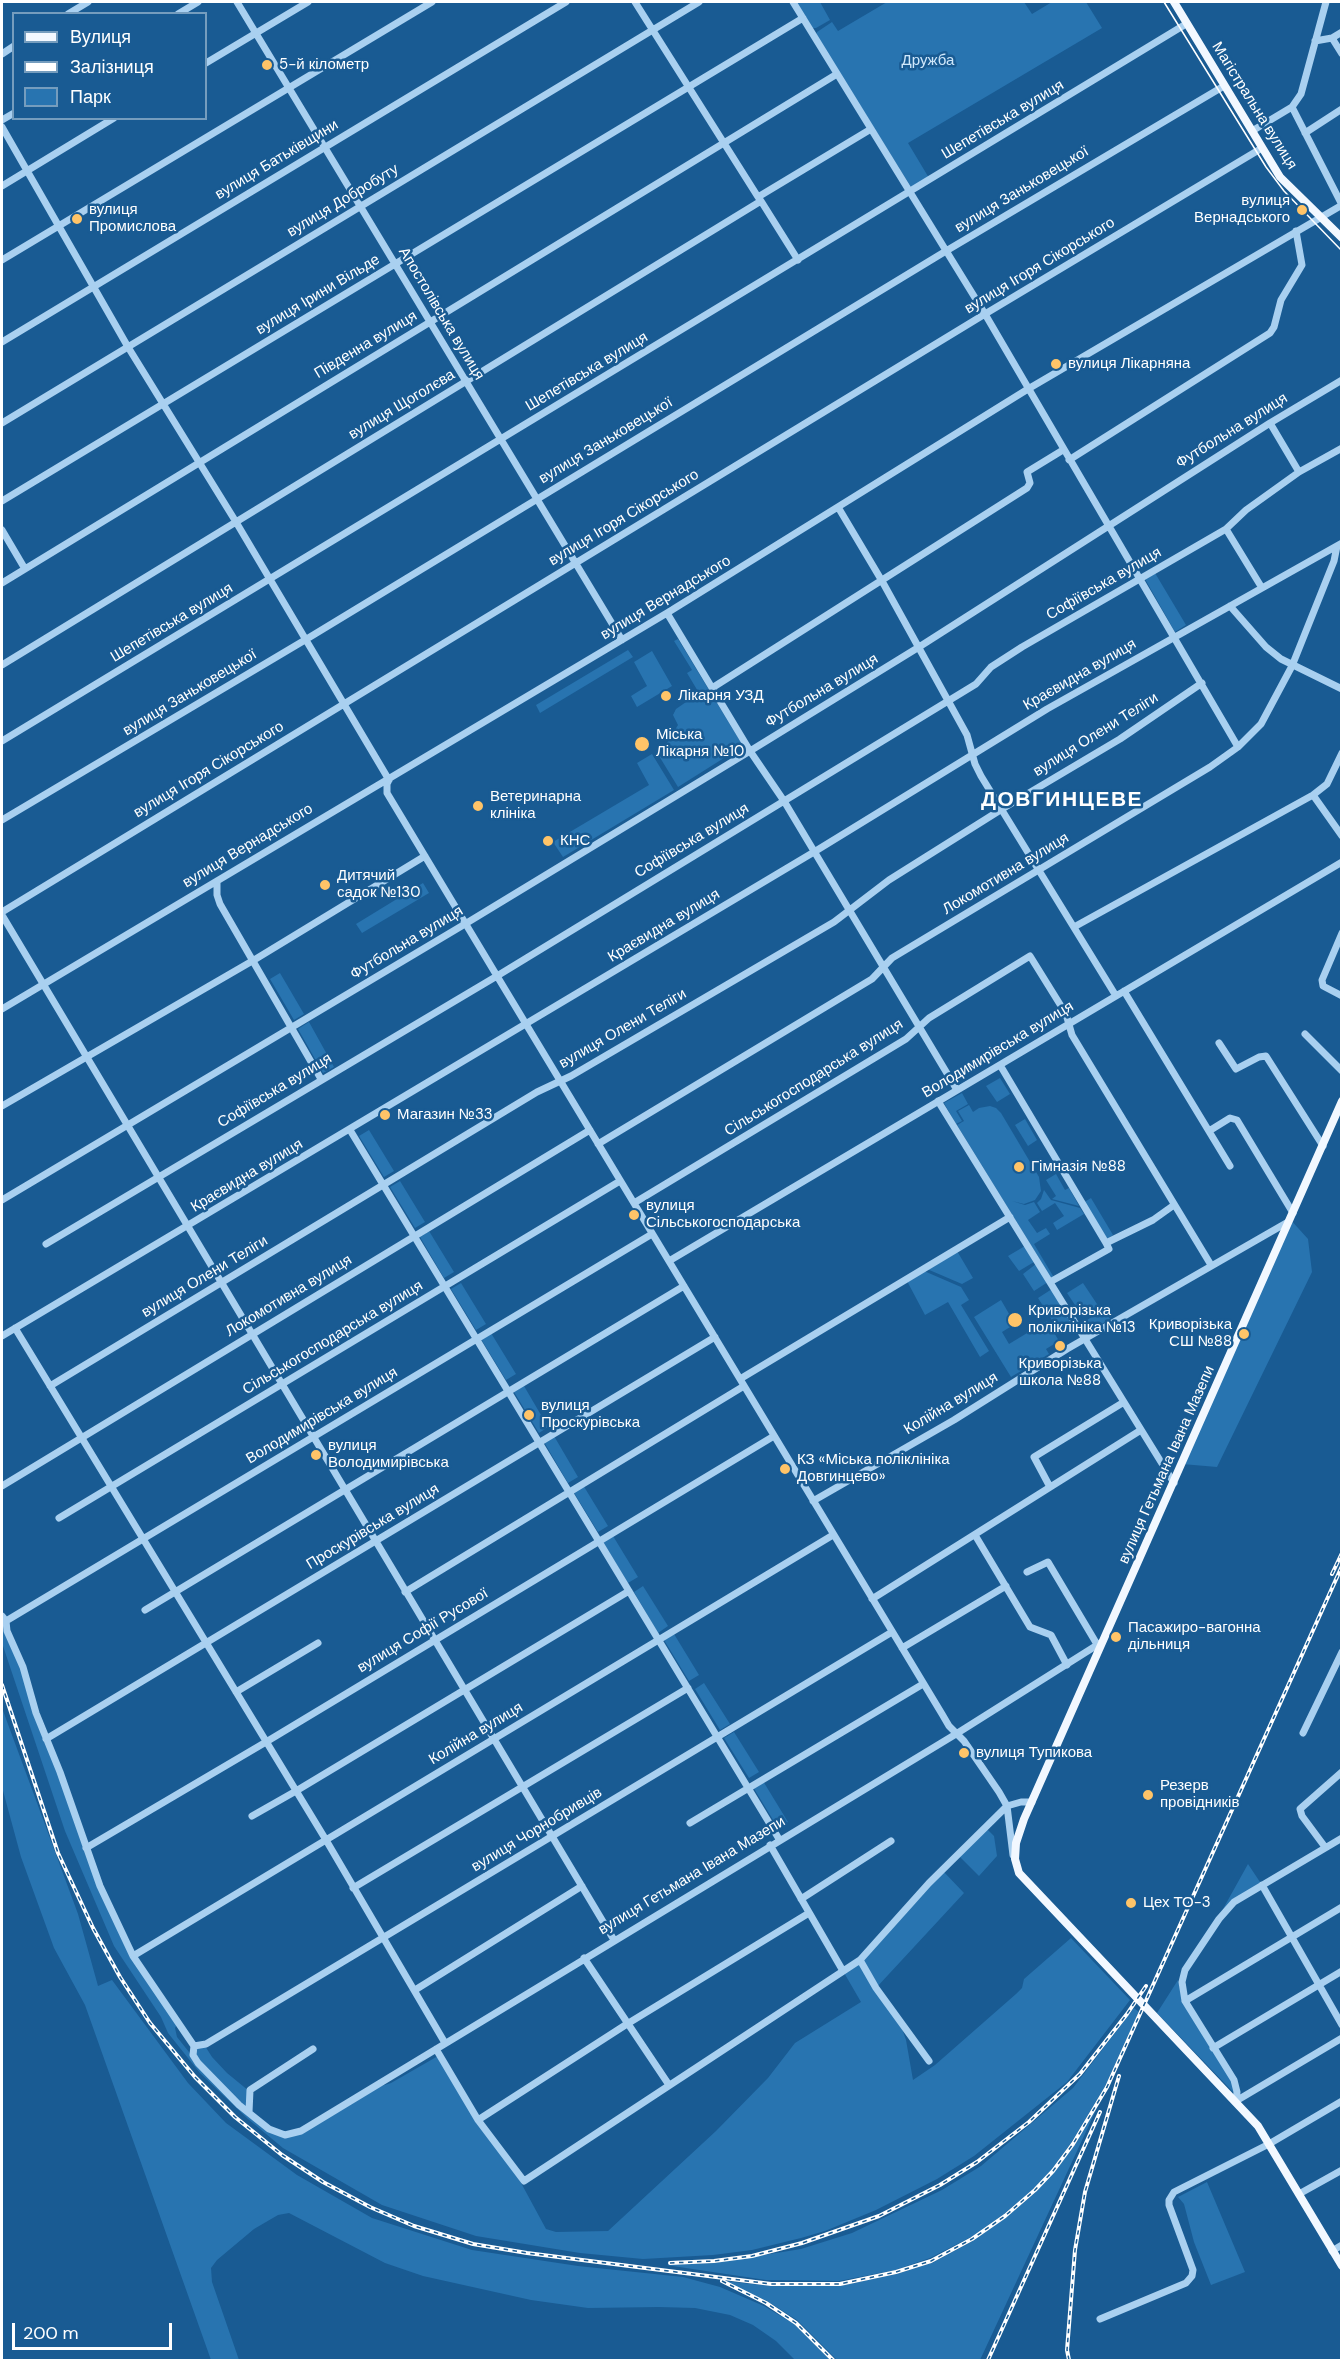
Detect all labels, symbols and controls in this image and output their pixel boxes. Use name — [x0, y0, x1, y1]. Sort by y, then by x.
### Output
legend — [12, 12, 207, 120]
text: Вулиця — [70, 25, 131, 49]
street label: Магістральна вулиця — [1207, 39, 1301, 173]
park label: Дружба — [902, 52, 954, 70]
text: Залізниця — [70, 55, 154, 79]
place label: 5-й кілометр — [279, 56, 369, 74]
marker: 5-й кілометр — [260, 58, 274, 72]
street label: Шепетівська вулиця — [939, 76, 1067, 164]
text: Парк — [70, 85, 111, 109]
street label: вулиця Батьківщини — [212, 116, 342, 204]
street label: вулиця Заньковецької — [952, 143, 1092, 237]
street label: вулиця Добробуту — [284, 161, 402, 241]
place label: вулиця Вернадського — [1194, 192, 1290, 227]
place label: вулиця Промислова — [89, 201, 176, 236]
marker: вулиця Вернадського — [1295, 203, 1309, 217]
marker: вулиця Промислова — [70, 212, 84, 226]
street label: вулиця Ігоря Сікорського — [962, 214, 1118, 318]
street label: Апостолівська вулиця — [394, 244, 488, 384]
street label: вулиця Ірини Вільде — [253, 251, 383, 339]
street label: Південна вулиця — [311, 307, 421, 383]
street label: Шепетівська вулиця — [523, 328, 651, 416]
place label: вулиця Лікарняна — [1068, 355, 1190, 373]
marker: вулиця Лікарняна — [1049, 357, 1063, 371]
street label: вулиця Щоголєва — [346, 366, 458, 444]
street label: Футбольна вулиця — [1173, 389, 1291, 473]
street label: вулиця Заньковецької — [536, 394, 676, 488]
street label: вулиця Ігоря Сікорського — [546, 466, 702, 570]
street label: Софіївська вулиця — [1043, 544, 1165, 624]
street label: вулиця Вернадського — [598, 552, 734, 644]
street label: Шепетівська вулиця — [108, 579, 236, 667]
street label: Краєвидна вулиця — [1020, 635, 1140, 715]
street label: вулиця Заньковецької — [120, 646, 260, 740]
street label: Футбольна вулиця — [762, 650, 882, 732]
place label: Лікарня УЗД — [678, 687, 764, 705]
marker: Лікарня УЗД — [659, 689, 673, 703]
street label: вулиця Олени Теліги — [1030, 689, 1162, 781]
street label: вулиця Ігоря Сікорського — [131, 718, 287, 822]
place label: Міська Лікарня №10 — [656, 726, 744, 761]
marker: Міська Лікарня №10 — [633, 735, 651, 753]
district label: ДОВГИНЦЕВЕ — [981, 787, 1143, 813]
place label: Ветеринарна клініка — [490, 788, 581, 823]
marker: Ветеринарна клініка — [471, 799, 485, 813]
street label: вулиця Вернадського — [180, 800, 316, 892]
street label: Софіївська вулиця — [632, 800, 752, 882]
street label: Локомотивна вулиця — [940, 829, 1072, 919]
place label: КНС — [560, 832, 590, 850]
marker: КНС — [541, 834, 555, 848]
place label: Дитячий садок №130 — [337, 867, 420, 902]
marker: Дитячий садок №130 — [318, 878, 332, 892]
street label: Краєвидна вулиця — [605, 885, 723, 967]
street label: Футбольна вулиця — [347, 902, 467, 984]
street label: вулиця Олени Теліги — [556, 985, 690, 1073]
street label: Володимирівська вулиця — [919, 998, 1077, 1102]
street label: Сільськогосподарська вулиця — [722, 1016, 906, 1140]
street label: Софіївська вулиця — [215, 1050, 335, 1132]
place label: Магазин №33 — [397, 1106, 493, 1124]
marker: Магазин №33 — [378, 1108, 392, 1122]
street label: Краєвидна вулиця — [188, 1135, 306, 1217]
place label: Гімназія №88 — [1031, 1158, 1126, 1176]
marker: Гімназія №88 — [1012, 1160, 1026, 1174]
place label: вулиця Сільськогосподарська — [646, 1197, 800, 1232]
marker: вулиця Сільськогосподарська — [627, 1208, 641, 1222]
street label: вулиця Олени Теліги — [139, 1232, 271, 1322]
street label: Локомотивна вулиця — [223, 1251, 355, 1341]
street label: Сільськогосподарська вулиця — [240, 1277, 426, 1399]
place label: Криворізька поліклініка №13 — [1028, 1302, 1136, 1337]
marker: Криворізька поліклініка №13 — [1006, 1311, 1024, 1329]
place label: Криворізька СШ №88 — [1149, 1316, 1232, 1351]
marker: Криворізька СШ №88 — [1237, 1327, 1251, 1341]
marker: Криворізька школа №88 — [1053, 1339, 1067, 1353]
place label: Криворізька школа №88 — [1018, 1355, 1102, 1390]
street label: вулиця Гетьмана Івана Мазепи — [1115, 1363, 1219, 1567]
street label: Володимирівська вулиця — [243, 1364, 401, 1468]
street label: Колійна вулиця — [901, 1369, 1001, 1439]
place label: вулиця Проскурівська — [541, 1397, 640, 1432]
marker: вулиця Проскурівська — [522, 1408, 536, 1422]
place label: вулиця Володимирівська — [328, 1437, 449, 1472]
marker: вулиця Володимирівська — [309, 1448, 323, 1462]
place label: КЗ «Міська поліклініка Довгинцево» — [797, 1451, 950, 1486]
marker: КЗ «Міська поліклініка Довгинцево» — [778, 1462, 792, 1476]
street label: Проскурівська вулиця — [303, 1480, 443, 1574]
street label: вулиця Софії Русової — [354, 1585, 492, 1677]
place label: Пасажиро-вагонна дільниця — [1128, 1619, 1261, 1654]
marker: Пасажиро-вагонна дільниця — [1109, 1630, 1123, 1644]
street label: Колійна вулиця — [426, 1699, 526, 1769]
place label: вулиця Тупикова — [976, 1744, 1092, 1762]
marker: вулиця Тупикова — [957, 1746, 971, 1760]
place label: Резерв провідників — [1160, 1777, 1239, 1812]
street label: вулиця Чорнобривців — [468, 1784, 606, 1876]
marker: Резерв провідників — [1141, 1788, 1155, 1802]
street label: вулиця Гетьмана Івана Мазепи — [595, 1813, 789, 1939]
place label: Цех ТО-3 — [1143, 1894, 1211, 1912]
marker: Цех ТО-3 — [1124, 1896, 1138, 1910]
scale bar — [15, 2311, 176, 2349]
text: 200 m — [23, 2321, 79, 2345]

